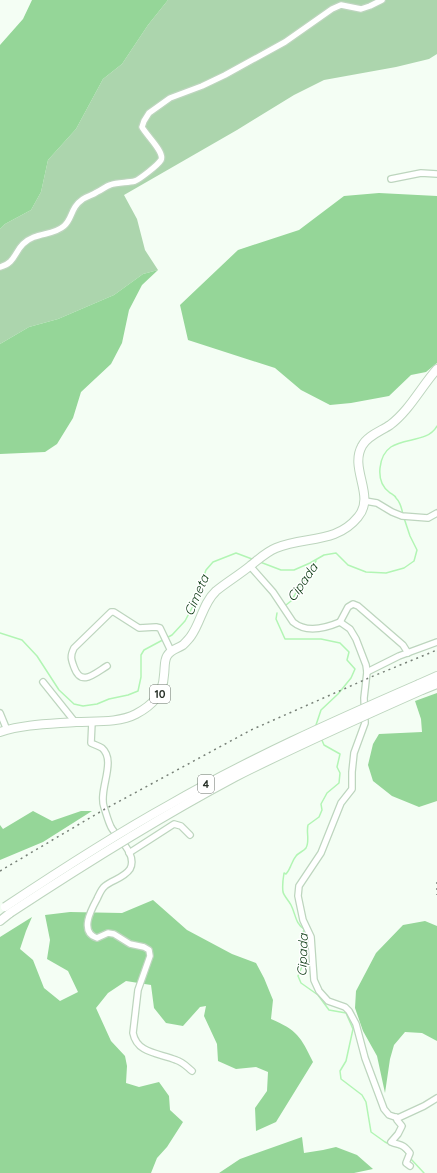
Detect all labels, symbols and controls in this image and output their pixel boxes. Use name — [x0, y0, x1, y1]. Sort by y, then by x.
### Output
water label: Cipada — [283, 559, 321, 604]
water label: Cimeta — [180, 571, 212, 618]
road number: 10 — [150, 685, 170, 703]
road number: 4 — [198, 775, 214, 793]
water label: Cipada — [293, 932, 311, 977]

